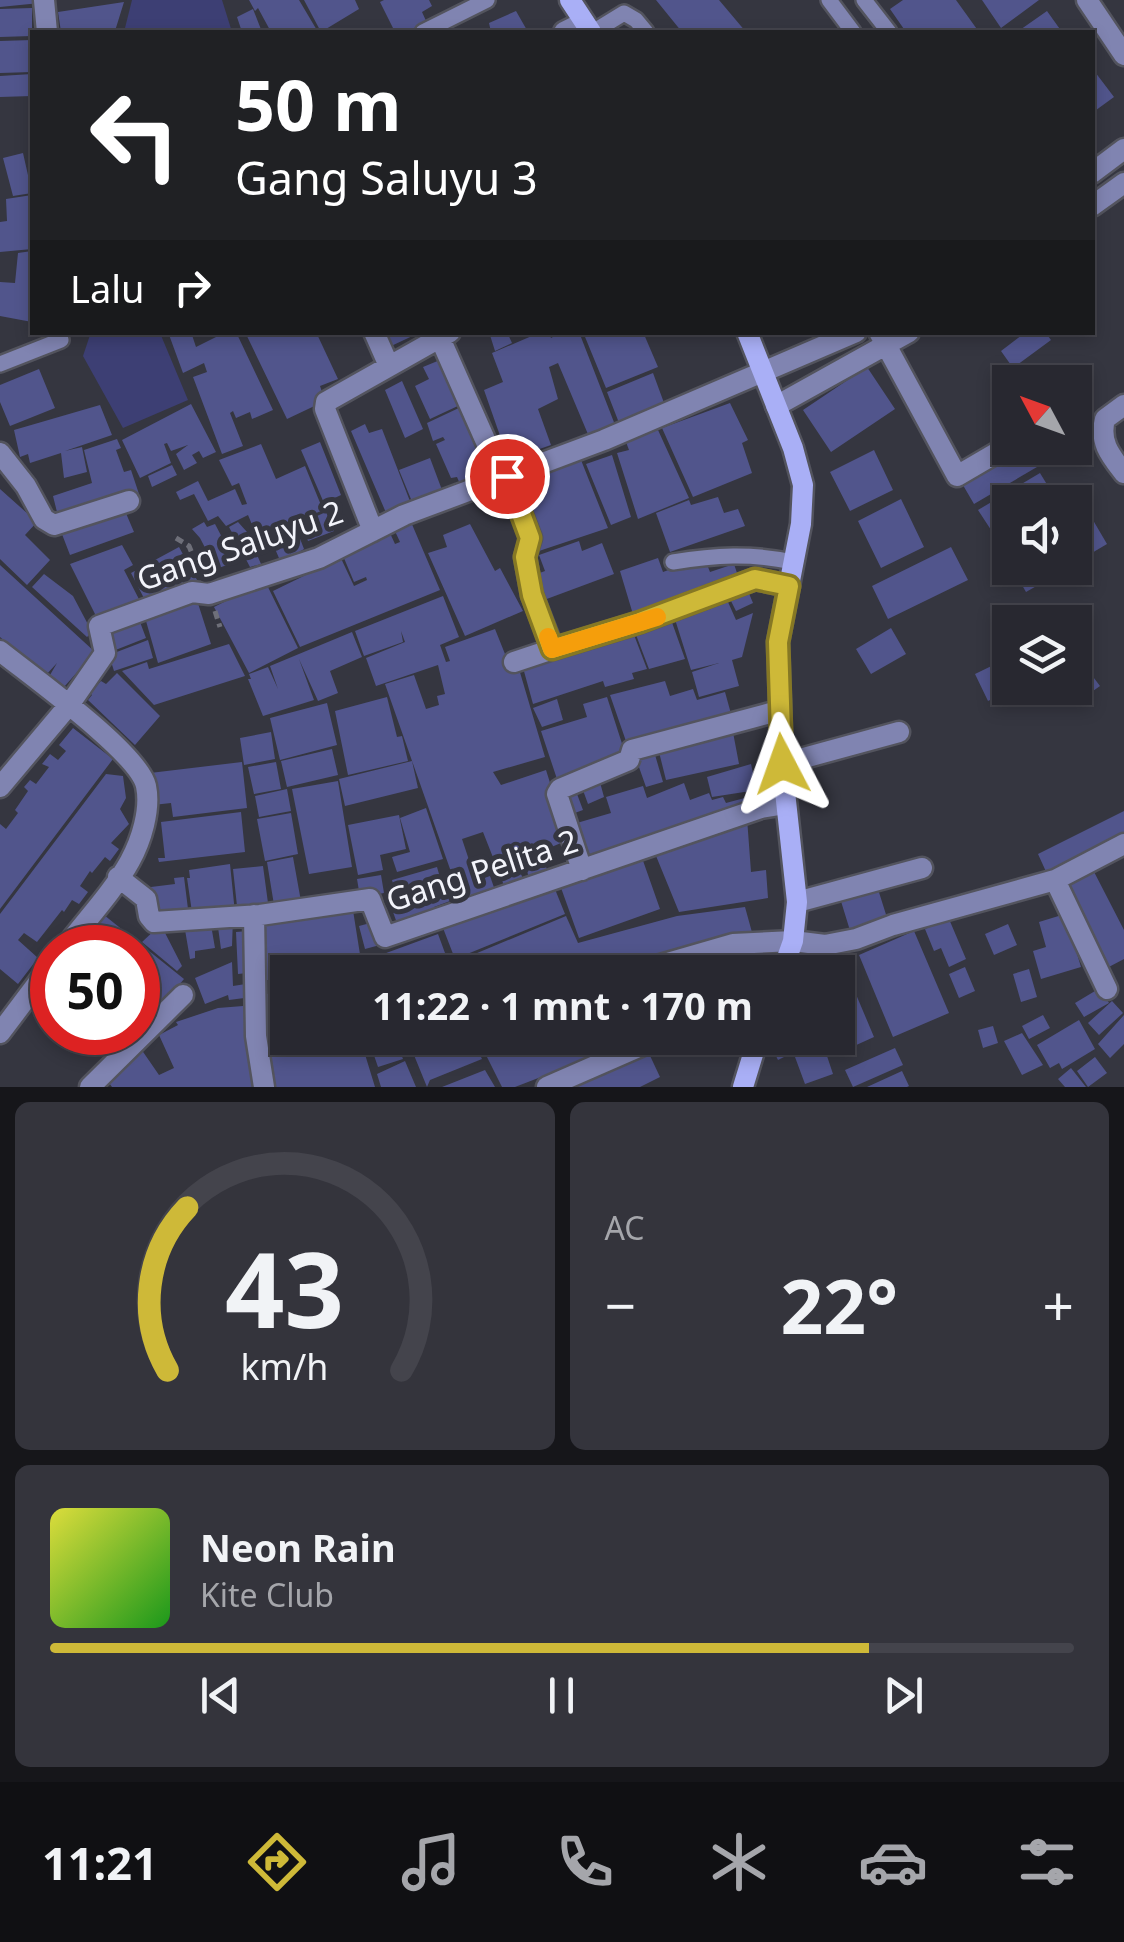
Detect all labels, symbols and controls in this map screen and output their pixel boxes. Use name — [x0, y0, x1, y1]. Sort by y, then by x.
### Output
text: 50 m — [235, 56, 402, 152]
icon: left — [70, 70, 200, 200]
text: Gang Saluyu 3 — [235, 147, 538, 208]
icon: right — [165, 260, 220, 315]
text: Lalu — [70, 262, 145, 314]
north arrow — [992, 365, 1092, 465]
map controls — [992, 365, 1092, 705]
pin — [465, 434, 550, 519]
icon: arrive — [480, 449, 535, 504]
button: sound — [992, 485, 1092, 585]
street label: Gang Saluyu 2 — [131, 489, 348, 600]
button: layers — [992, 605, 1092, 705]
position arrow — [730, 712, 834, 816]
street label: Gang Pelita 2 — [380, 818, 583, 921]
speed limit sign: 50 — [30, 925, 160, 1055]
text: 11:22 · 1 mnt · 170 m — [372, 979, 753, 1031]
text: AC — [605, 1206, 645, 1249]
text: 43 — [225, 1217, 344, 1358]
text: 22° — [780, 1254, 898, 1356]
text: − — [605, 1267, 636, 1342]
text: + — [1043, 1267, 1074, 1342]
text: km/h — [241, 1342, 329, 1390]
text: Neon Rain — [200, 1521, 396, 1573]
text: Kite Club — [200, 1573, 334, 1616]
icon: previous — [193, 1668, 248, 1723]
icon: pause — [534, 1668, 589, 1723]
icon: next — [876, 1668, 931, 1723]
icon: directions — [242, 1827, 312, 1897]
icon: music — [396, 1827, 466, 1897]
icon: phone — [550, 1827, 620, 1897]
icon: climate — [704, 1827, 774, 1897]
icon: car — [858, 1827, 928, 1897]
icon: filters — [1012, 1827, 1082, 1897]
text: 11:21 — [42, 1832, 158, 1893]

